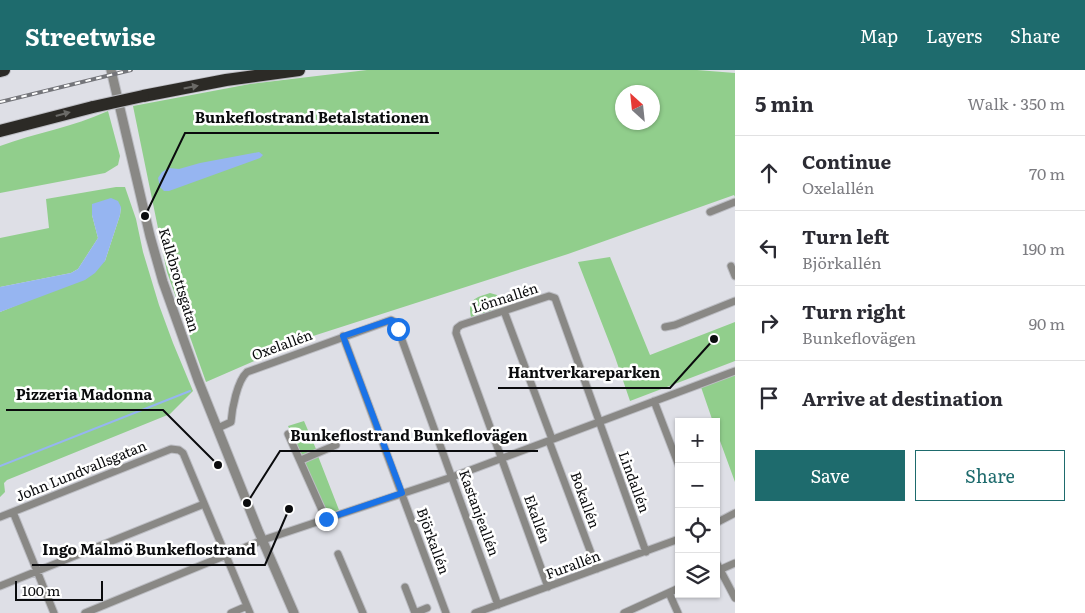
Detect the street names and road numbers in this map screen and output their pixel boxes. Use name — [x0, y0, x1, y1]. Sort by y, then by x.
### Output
street label: Kalkbrottsgatan — [155, 225, 205, 334]
street label: Lönnallén — [469, 277, 540, 317]
street label: Oxelallén — [248, 324, 315, 364]
street label: John Lundvallsgatan — [12, 435, 149, 505]
street label: Lindallén — [615, 448, 655, 515]
street label: Kastanjeallén — [455, 467, 505, 559]
street label: Bokallén — [566, 469, 605, 531]
street label: Ekallén — [520, 491, 556, 546]
street label: Björkallén — [413, 504, 455, 577]
street label: Furallén — [542, 545, 603, 583]

